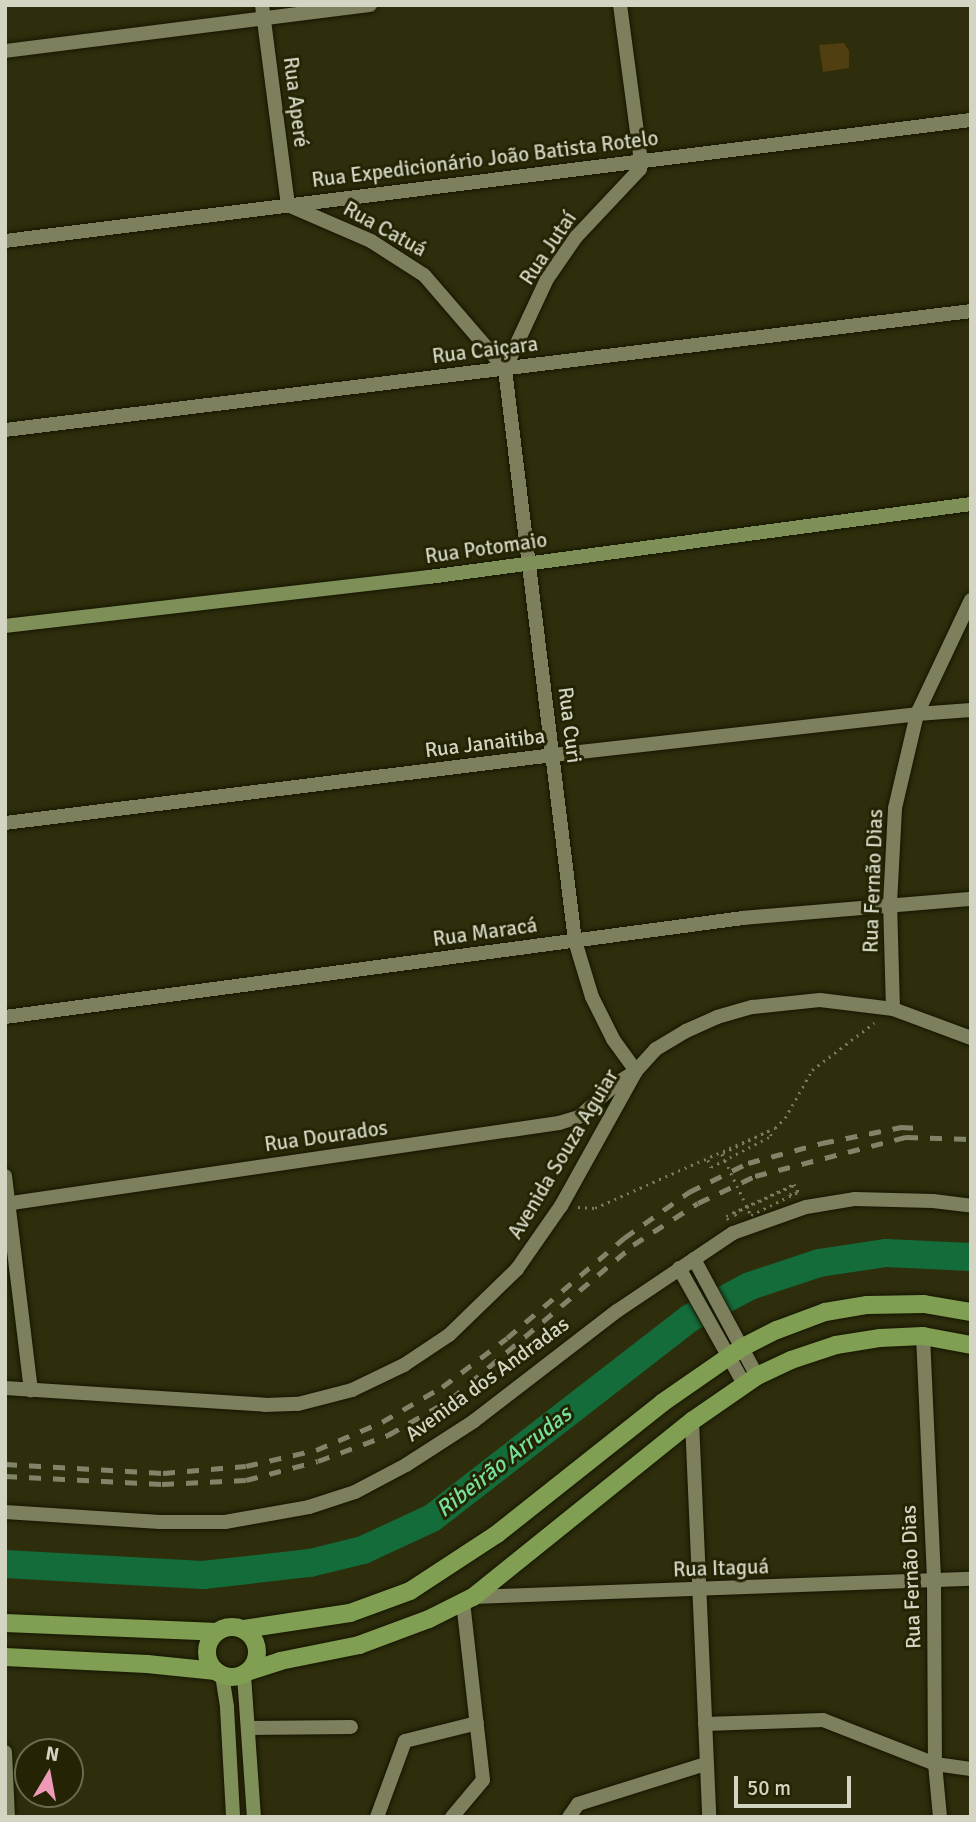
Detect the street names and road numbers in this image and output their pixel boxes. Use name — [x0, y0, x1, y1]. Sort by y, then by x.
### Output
street label: Rua Aperé — [278, 55, 314, 149]
street label: Rua Expedicionário João Batista Rotelo — [310, 125, 660, 193]
street label: Rua Catuá — [339, 196, 431, 262]
street label: Rua Jutaí — [514, 206, 582, 290]
street label: Rua Caiçara — [431, 331, 539, 369]
street label: Rua Potomaio — [423, 527, 549, 569]
street label: Rua Curi — [553, 685, 587, 765]
street label: Rua Janaitiba — [423, 723, 547, 763]
street label: Rua Fernão Dias — [858, 809, 888, 953]
street label: Rua Maracá — [431, 912, 539, 952]
street label: Avenida Souza Aguiar — [502, 1064, 624, 1244]
street label: Rua Dourados — [263, 1115, 389, 1157]
street label: Avenida dos Andradas — [400, 1311, 574, 1447]
street label: Rua Fernão Dias — [896, 1505, 926, 1649]
street label: Rua Itaguá — [672, 1554, 770, 1582]

